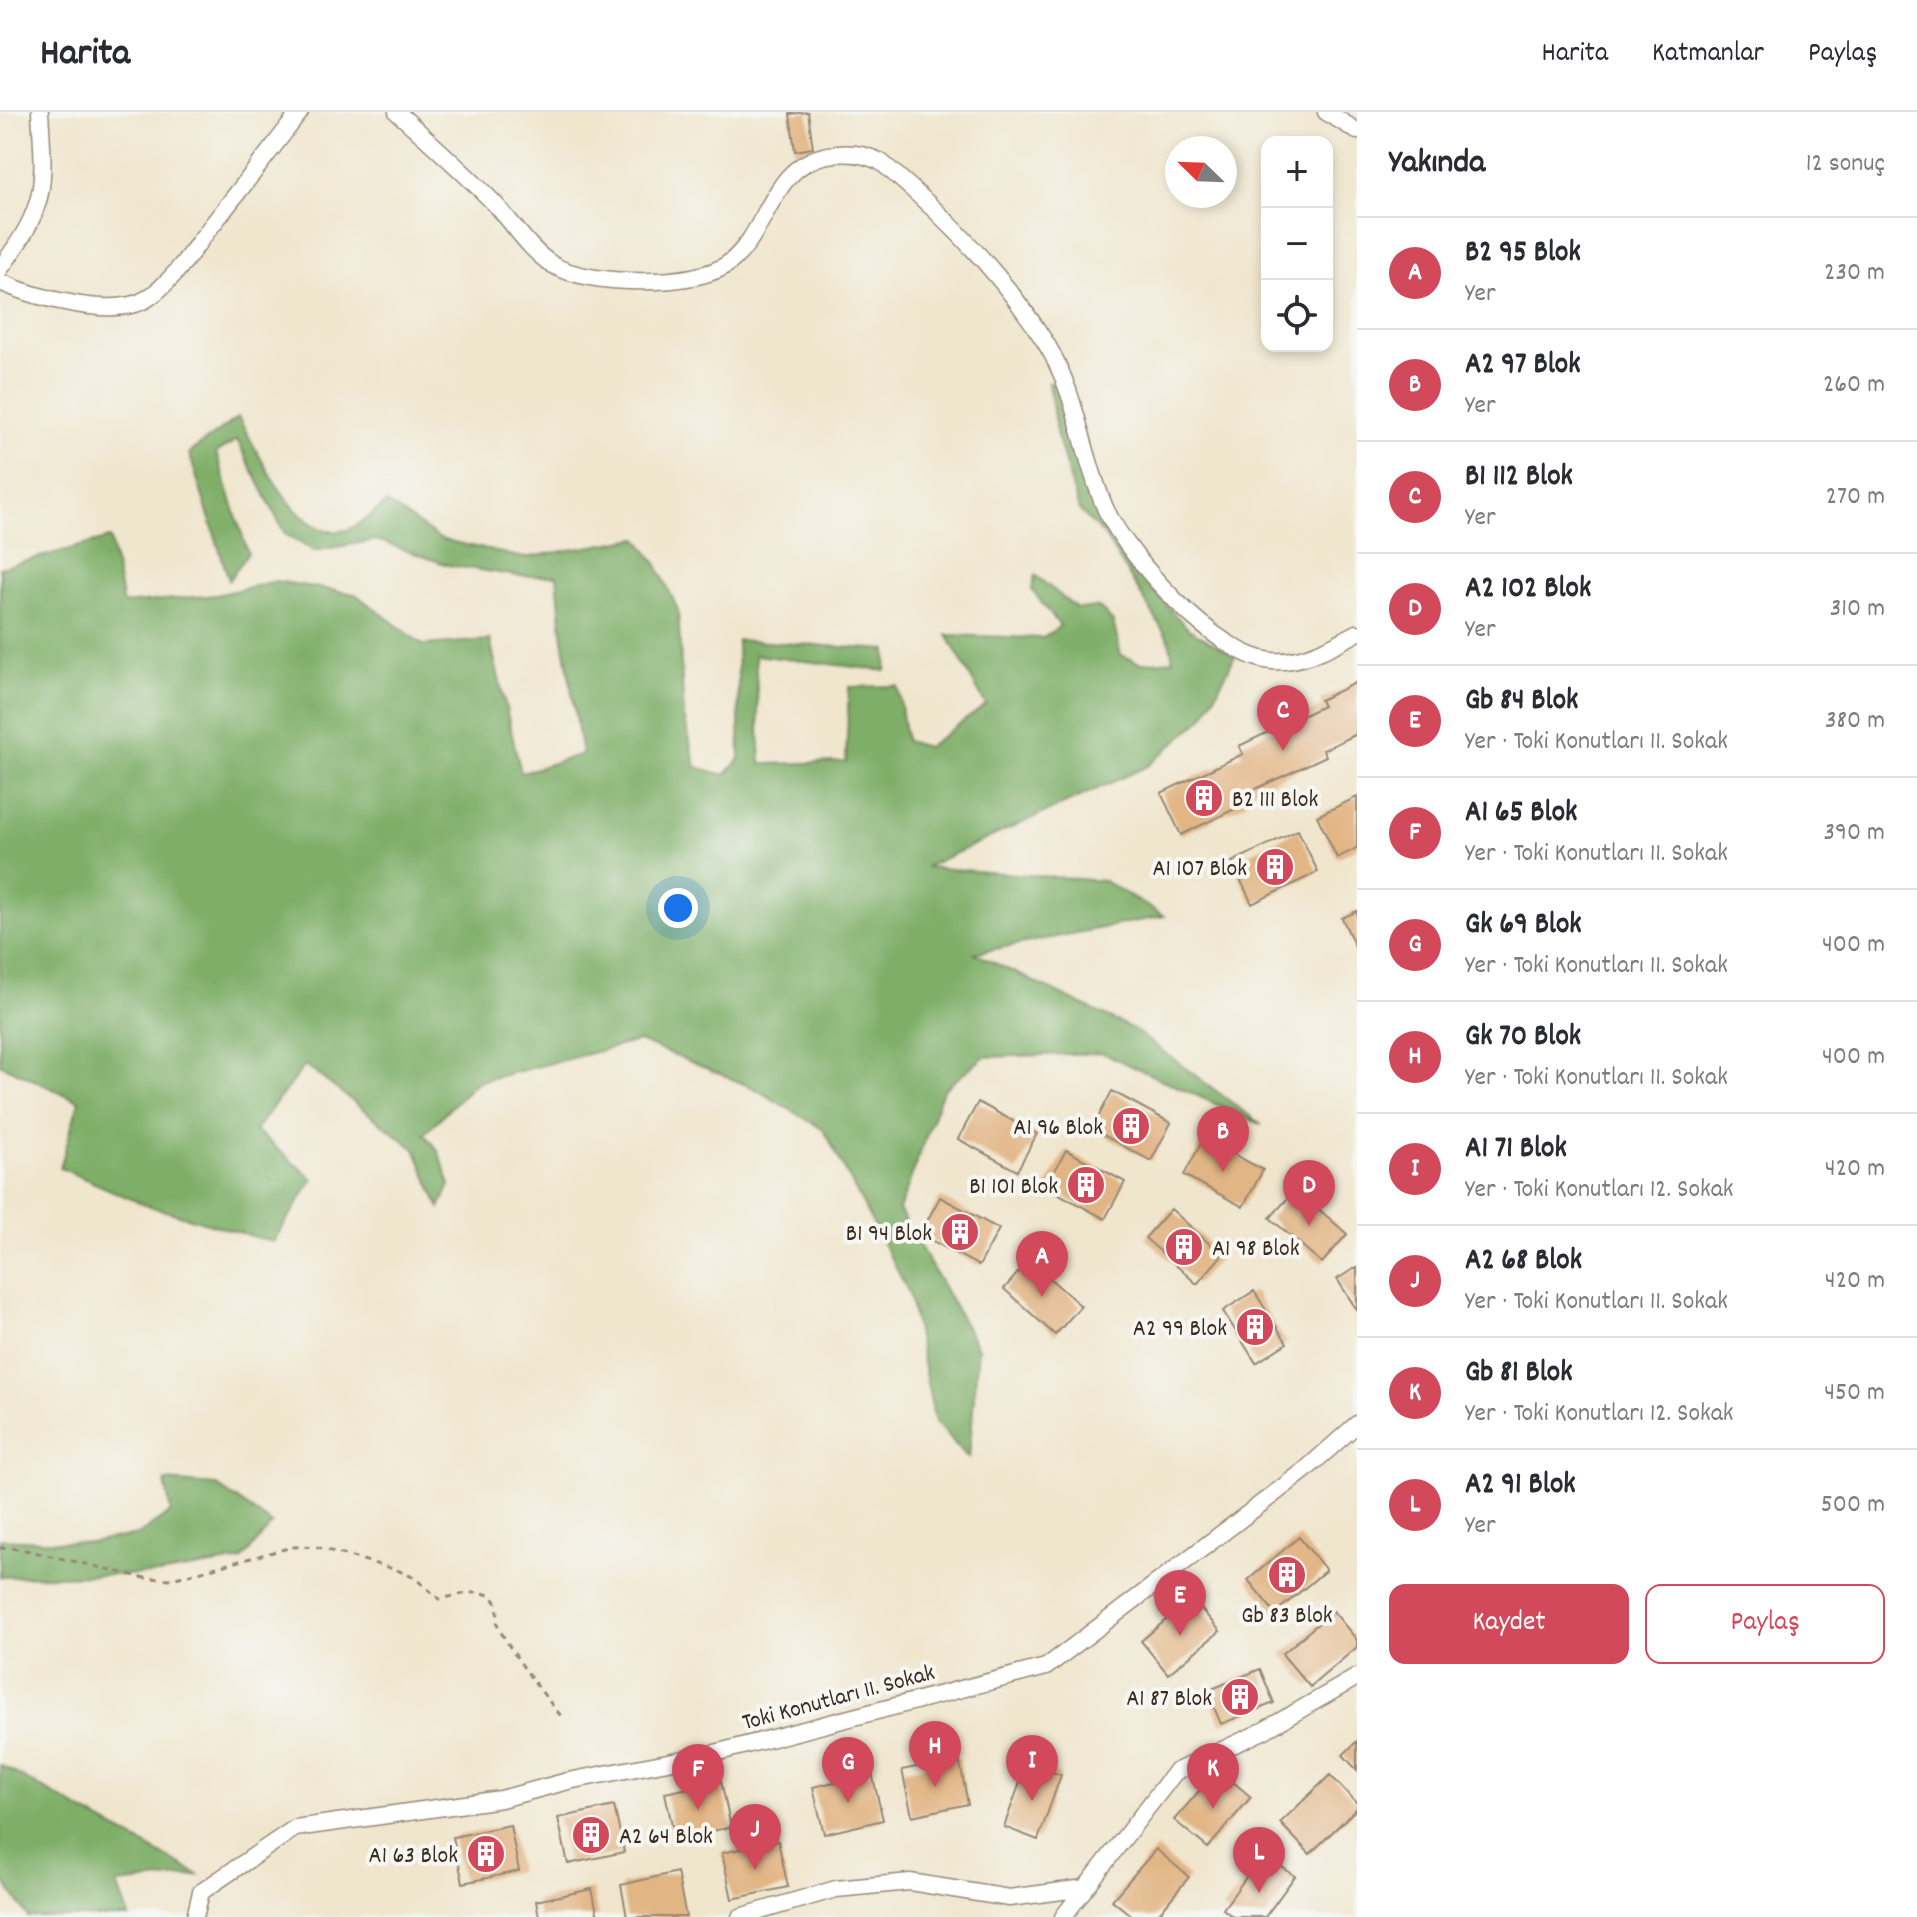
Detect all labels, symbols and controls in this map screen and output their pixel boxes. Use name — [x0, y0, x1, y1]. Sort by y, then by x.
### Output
text: Harita — [40, 28, 130, 83]
text: Harita — [1542, 35, 1608, 75]
text: Katmanlar — [1652, 35, 1764, 75]
text: Paylaş — [1808, 35, 1877, 75]
north arrow — [1165, 136, 1237, 208]
map controls — [1261, 136, 1333, 352]
button: + — [1261, 136, 1333, 208]
text: Yakında — [1389, 140, 1485, 189]
text: 12 sonuç — [1806, 146, 1885, 183]
button: − — [1261, 208, 1333, 280]
text: B2 95 Blok — [1465, 233, 1581, 276]
text: A — [1408, 255, 1422, 292]
text: 230 m — [1824, 255, 1885, 292]
text: Yer — [1465, 276, 1496, 313]
button: locate — [1261, 280, 1333, 352]
text: A2 97 Blok — [1465, 345, 1580, 388]
text: B — [1409, 367, 1421, 404]
text: 260 m — [1823, 367, 1885, 404]
text: Yer — [1465, 388, 1496, 425]
text: B1 112 Blok — [1465, 457, 1573, 500]
text: C — [1409, 479, 1421, 516]
text: 270 m — [1826, 479, 1885, 516]
text: Yer — [1465, 500, 1496, 537]
text: A2 102 Blok — [1465, 569, 1591, 612]
text: D — [1408, 591, 1422, 628]
text: 310 m — [1830, 591, 1885, 628]
text: Yer — [1465, 612, 1496, 649]
text: Gb 84 Blok — [1465, 681, 1578, 724]
pin: C — [1257, 685, 1309, 751]
text: E — [1409, 703, 1421, 740]
text: 380 m — [1825, 703, 1885, 740]
text: Yer · Toki Konutları 11. Sokak — [1465, 724, 1728, 761]
building icon: B2 111 Blok — [1183, 777, 1225, 819]
place label: B2 111 Blok — [1232, 784, 1318, 818]
text: A1 65 Blok — [1465, 793, 1577, 836]
text: F — [1409, 815, 1421, 852]
text: 390 m — [1824, 815, 1885, 852]
text: Yer · Toki Konutları 11. Sokak — [1465, 836, 1728, 873]
building icon: A1 107 Blok — [1254, 846, 1296, 888]
place label: A1 107 Blok — [1153, 853, 1247, 887]
your location — [658, 888, 698, 928]
text: Gk 69 Blok — [1465, 905, 1582, 948]
text: G — [1408, 927, 1422, 964]
text: 400 m — [1822, 927, 1885, 964]
text: Yer · Toki Konutları 11. Sokak — [1465, 948, 1728, 985]
text: Gk 70 Blok — [1465, 1017, 1581, 1060]
text: H — [1408, 1039, 1422, 1076]
text: 400 m — [1822, 1039, 1885, 1076]
text: Yer · Toki Konutları 11. Sokak — [1465, 1060, 1728, 1097]
building icon: A1 96 Blok — [1110, 1105, 1152, 1147]
pin: B — [1197, 1106, 1249, 1172]
place label: A1 96 Blok — [1013, 1112, 1103, 1146]
text: A1 71 Blok — [1465, 1129, 1567, 1172]
text: I — [1411, 1151, 1419, 1188]
text: 420 m — [1825, 1151, 1885, 1188]
pin: D — [1283, 1160, 1335, 1226]
building icon: B1 101 Blok — [1065, 1164, 1107, 1206]
place label: B1 101 Blok — [969, 1171, 1058, 1205]
text: Yer · Toki Konutları 12. Sokak — [1465, 1172, 1734, 1209]
building icon: B1 94 Blok — [939, 1211, 981, 1253]
place label: B1 94 Blok — [846, 1218, 932, 1252]
building icon: A1 98 Blok — [1163, 1226, 1205, 1268]
pin: A — [1016, 1231, 1068, 1297]
place label: A1 98 Blok — [1212, 1233, 1300, 1267]
text: A2 68 Blok — [1465, 1241, 1582, 1284]
text: J — [1410, 1263, 1420, 1300]
text: 420 m — [1825, 1263, 1885, 1300]
text: Yer · Toki Konutları 11. Sokak — [1465, 1284, 1728, 1321]
building icon: A2 99 Blok — [1234, 1306, 1276, 1348]
place label: A2 99 Blok — [1133, 1313, 1227, 1347]
text: Gb 81 Blok — [1465, 1353, 1573, 1396]
text: K — [1409, 1375, 1421, 1412]
text: 450 m — [1824, 1375, 1885, 1412]
text: Yer · Toki Konutları 12. Sokak — [1465, 1396, 1734, 1433]
text: A2 91 Blok — [1465, 1465, 1576, 1508]
text: L — [1410, 1487, 1420, 1524]
text: 500 m — [1821, 1487, 1885, 1524]
text: Yer — [1465, 1508, 1496, 1545]
building icon: Gb 83 Blok — [1266, 1554, 1308, 1596]
pin: E — [1154, 1570, 1206, 1636]
button: Kaydet — [1389, 1584, 1629, 1664]
button: Paylaş — [1645, 1584, 1885, 1664]
place label: Gb 83 Blok — [1241, 1600, 1333, 1634]
street label: Toki Konutları 11. Sokak — [739, 1657, 939, 1741]
building icon: A1 87 Blok — [1219, 1676, 1261, 1718]
place label: A1 87 Blok — [1126, 1683, 1212, 1717]
pin: H — [909, 1721, 961, 1787]
pin: I — [1006, 1735, 1058, 1801]
pin: G — [822, 1737, 874, 1803]
pin: K — [1187, 1743, 1239, 1809]
pin: F — [672, 1744, 724, 1810]
pin: J — [729, 1804, 781, 1870]
building icon: A2 64 Blok — [570, 1814, 612, 1856]
place label: A2 64 Blok — [619, 1821, 713, 1855]
pin: L — [1233, 1827, 1285, 1893]
building icon: A1 63 Blok — [465, 1833, 507, 1875]
place label: A1 63 Blok — [369, 1840, 458, 1874]

